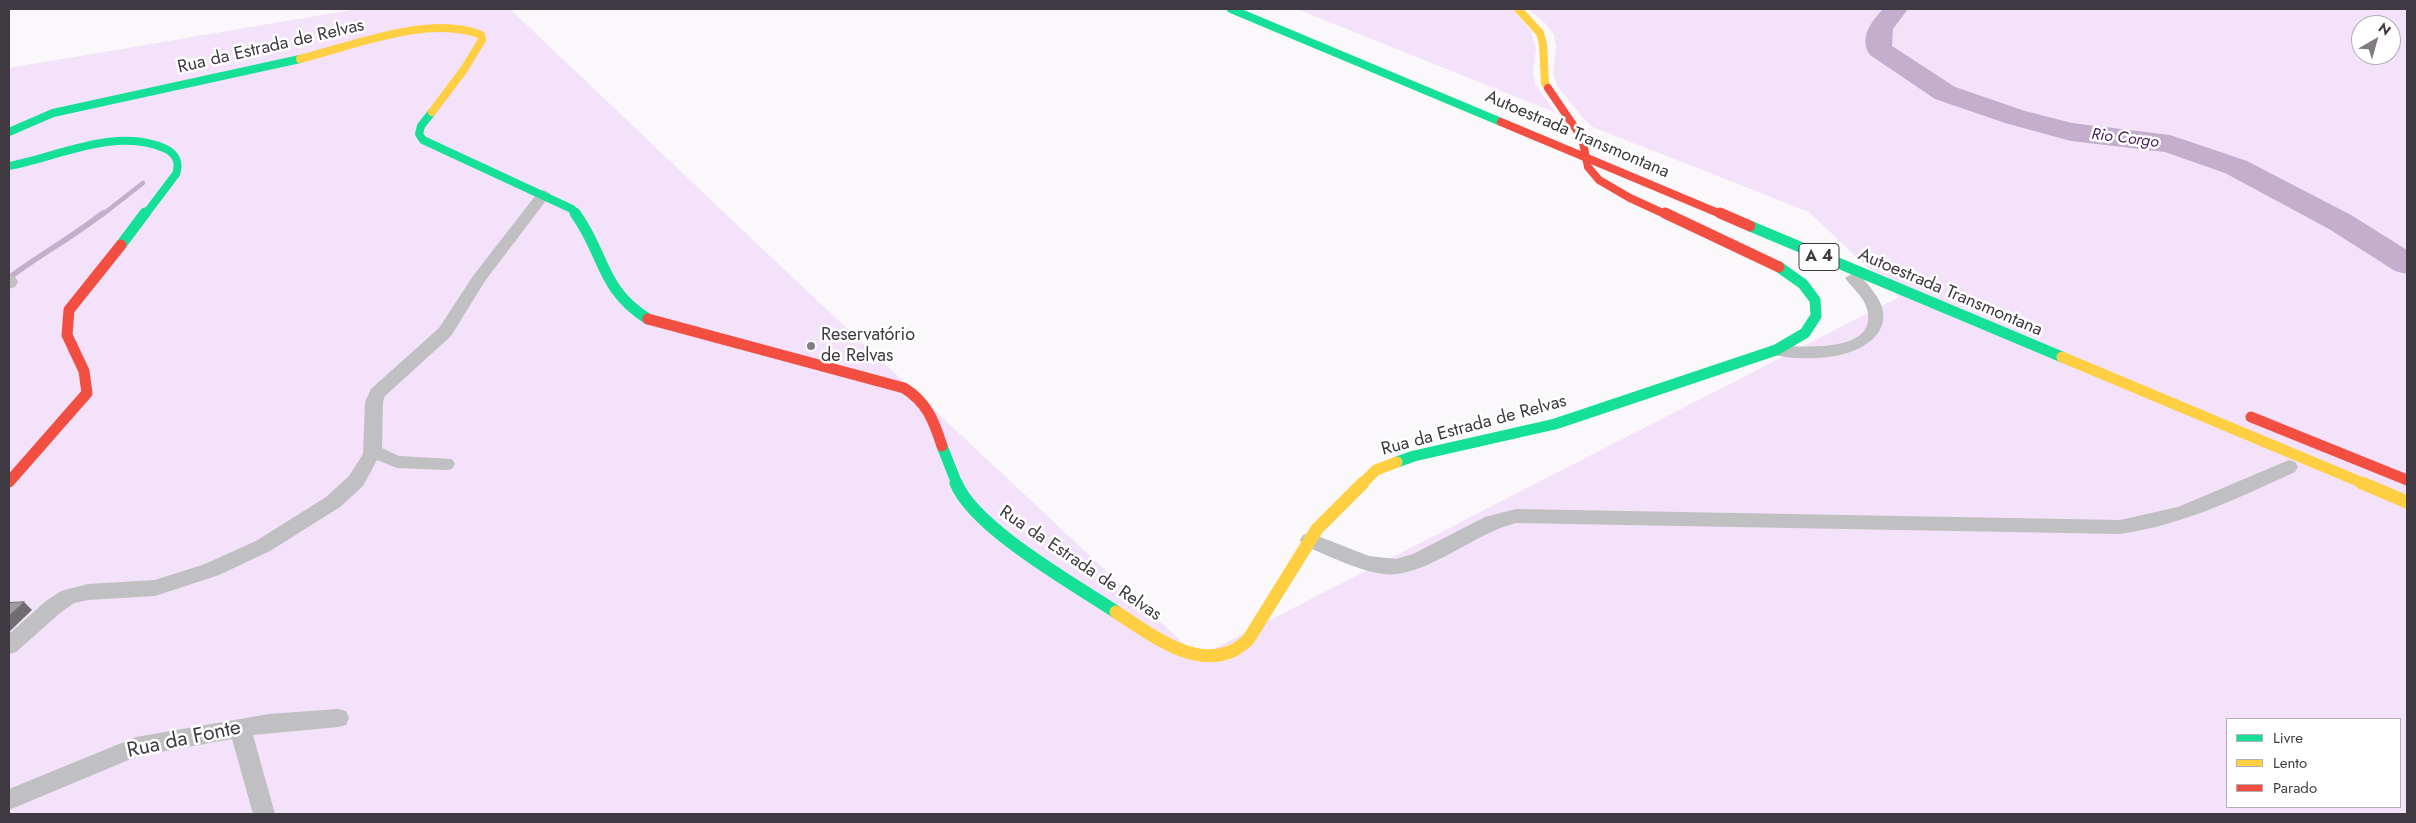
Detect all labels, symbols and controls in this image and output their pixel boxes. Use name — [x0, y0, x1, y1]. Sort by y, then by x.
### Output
street label: Rua da Estrada de Relvas — [176, 15, 366, 79]
north arrow — [2351, 15, 2401, 65]
text: N — [2374, 18, 2395, 40]
street label: Autoestrada Transmontana — [1482, 86, 1672, 184]
water label: Rio Corgo — [2090, 125, 2160, 153]
road number: A 4 — [1799, 243, 1839, 270]
street label: Autoestrada Transmontana — [1855, 244, 2045, 342]
place label: Reservatório de Relvas — [821, 325, 915, 368]
marker: Reservatório de Relvas — [805, 340, 817, 352]
street label: Rua da Estrada de Relvas — [1379, 391, 1569, 461]
street label: Rua da Estrada de Relvas — [995, 502, 1165, 626]
street label: Rua da Fonte — [125, 716, 243, 764]
legend — [2226, 718, 2401, 808]
text: Livre — [2273, 727, 2303, 749]
text: Lento — [2273, 752, 2307, 774]
text: Parado — [2273, 777, 2317, 799]

